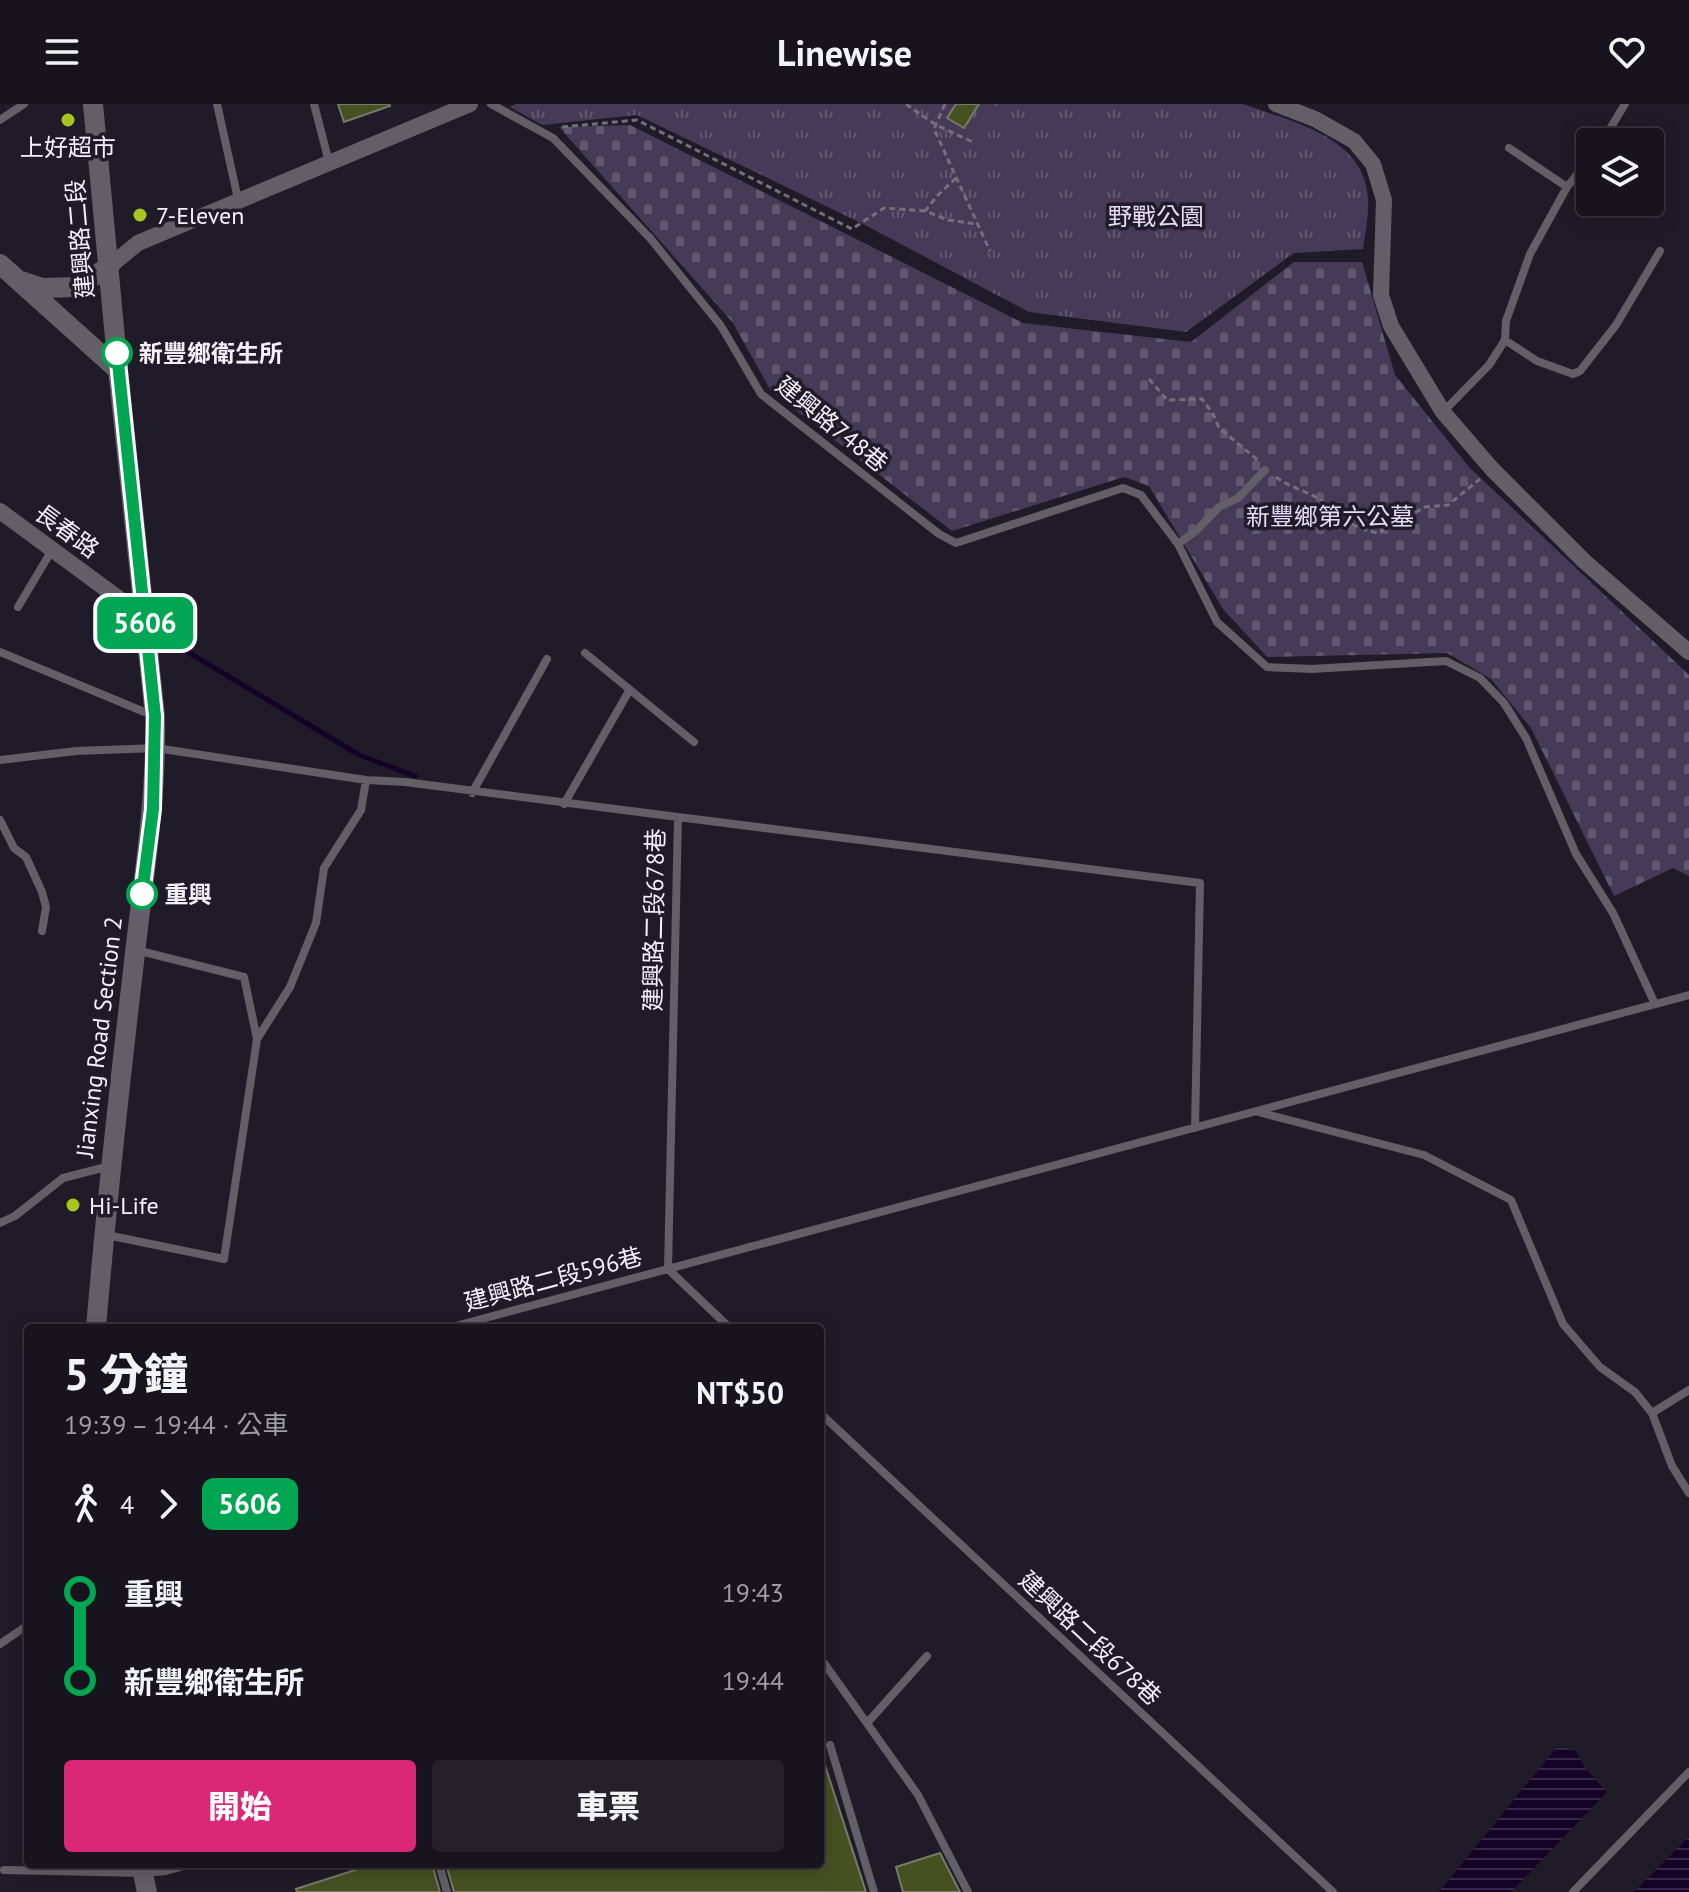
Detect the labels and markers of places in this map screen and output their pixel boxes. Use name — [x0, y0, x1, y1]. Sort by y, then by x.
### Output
marker: 上好超市 — [59, 111, 77, 129]
place label: 上好超市 — [20, 132, 116, 163]
place label: 7-Eleven — [156, 200, 244, 231]
marker: 7-Eleven — [131, 206, 149, 224]
marker: 新豐鄉衛生所 — [102, 338, 132, 368]
place label: 新豐鄉衛生所 — [139, 338, 283, 369]
marker: 重興 — [127, 879, 157, 909]
place label: 重興 — [164, 879, 212, 910]
place label: Hi-Life — [89, 1190, 159, 1221]
marker: Hi-Life — [64, 1196, 82, 1214]

